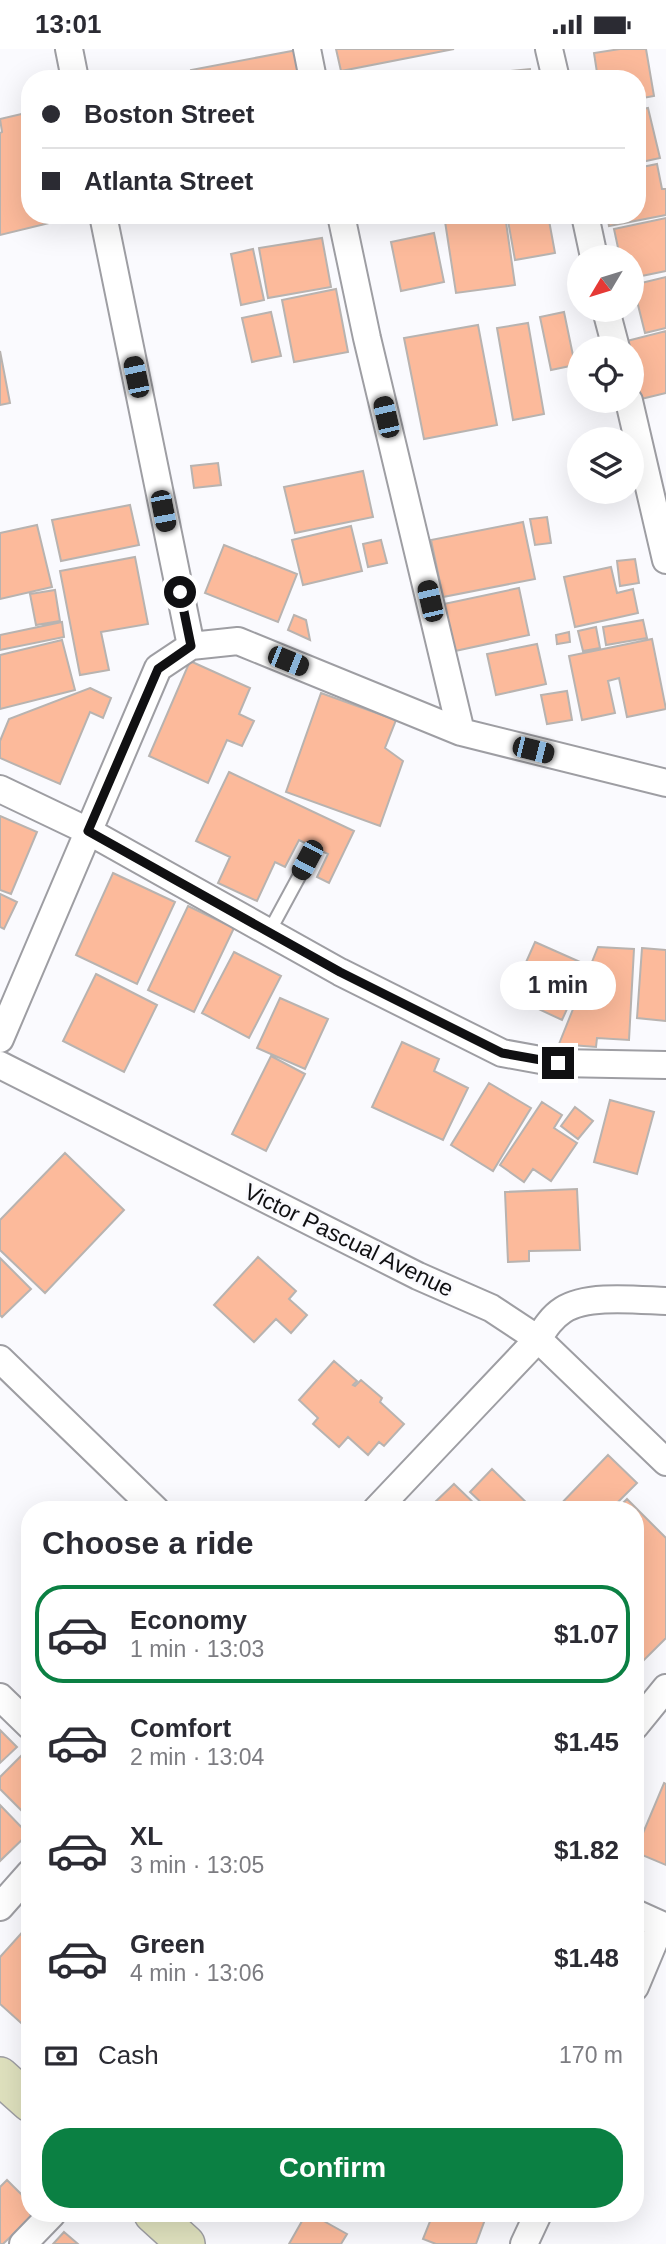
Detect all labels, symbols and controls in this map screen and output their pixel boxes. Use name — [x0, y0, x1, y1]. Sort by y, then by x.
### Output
text: 13:01 — [35, 9, 102, 39]
text: Boston Street — [84, 99, 254, 129]
text: Atlanta Street — [84, 166, 253, 196]
north arrow — [567, 245, 644, 322]
map controls — [567, 245, 644, 504]
button: locate — [567, 336, 644, 413]
car — [122, 354, 151, 400]
car — [372, 394, 401, 440]
button: layers — [567, 427, 644, 504]
car — [149, 488, 178, 534]
route start — [164, 576, 196, 608]
car — [416, 578, 445, 624]
car — [265, 643, 312, 679]
car — [511, 735, 556, 765]
car — [288, 837, 327, 883]
callout: 1 min — [500, 961, 616, 1011]
text: 1 min — [528, 972, 588, 998]
route end — [542, 1047, 574, 1079]
street label: Victor Pascual Avenue — [240, 1178, 458, 1302]
text: Choose a ride — [42, 1525, 254, 1561]
icon: car — [46, 1603, 109, 1666]
text: Economy — [130, 1605, 247, 1635]
text: $1.07 — [554, 1619, 619, 1649]
text: 1 min · 13:03 — [130, 1636, 264, 1662]
icon: car — [46, 1711, 109, 1774]
text: Comfort — [130, 1713, 231, 1743]
text: $1.45 — [554, 1727, 619, 1757]
text: 2 min · 13:04 — [130, 1744, 264, 1770]
icon: car — [46, 1819, 109, 1882]
text: XL — [130, 1821, 163, 1851]
text: $1.82 — [554, 1835, 619, 1865]
text: 3 min · 13:05 — [130, 1852, 264, 1878]
icon: car — [46, 1927, 109, 1990]
text: Green — [130, 1929, 205, 1959]
text: $1.48 — [554, 1943, 619, 1973]
text: 4 min · 13:06 — [130, 1960, 264, 1986]
icon: cash — [42, 2037, 80, 2075]
text: Cash — [98, 2040, 159, 2070]
text: 170 m — [559, 2042, 623, 2068]
button: Confirm — [42, 2128, 623, 2208]

